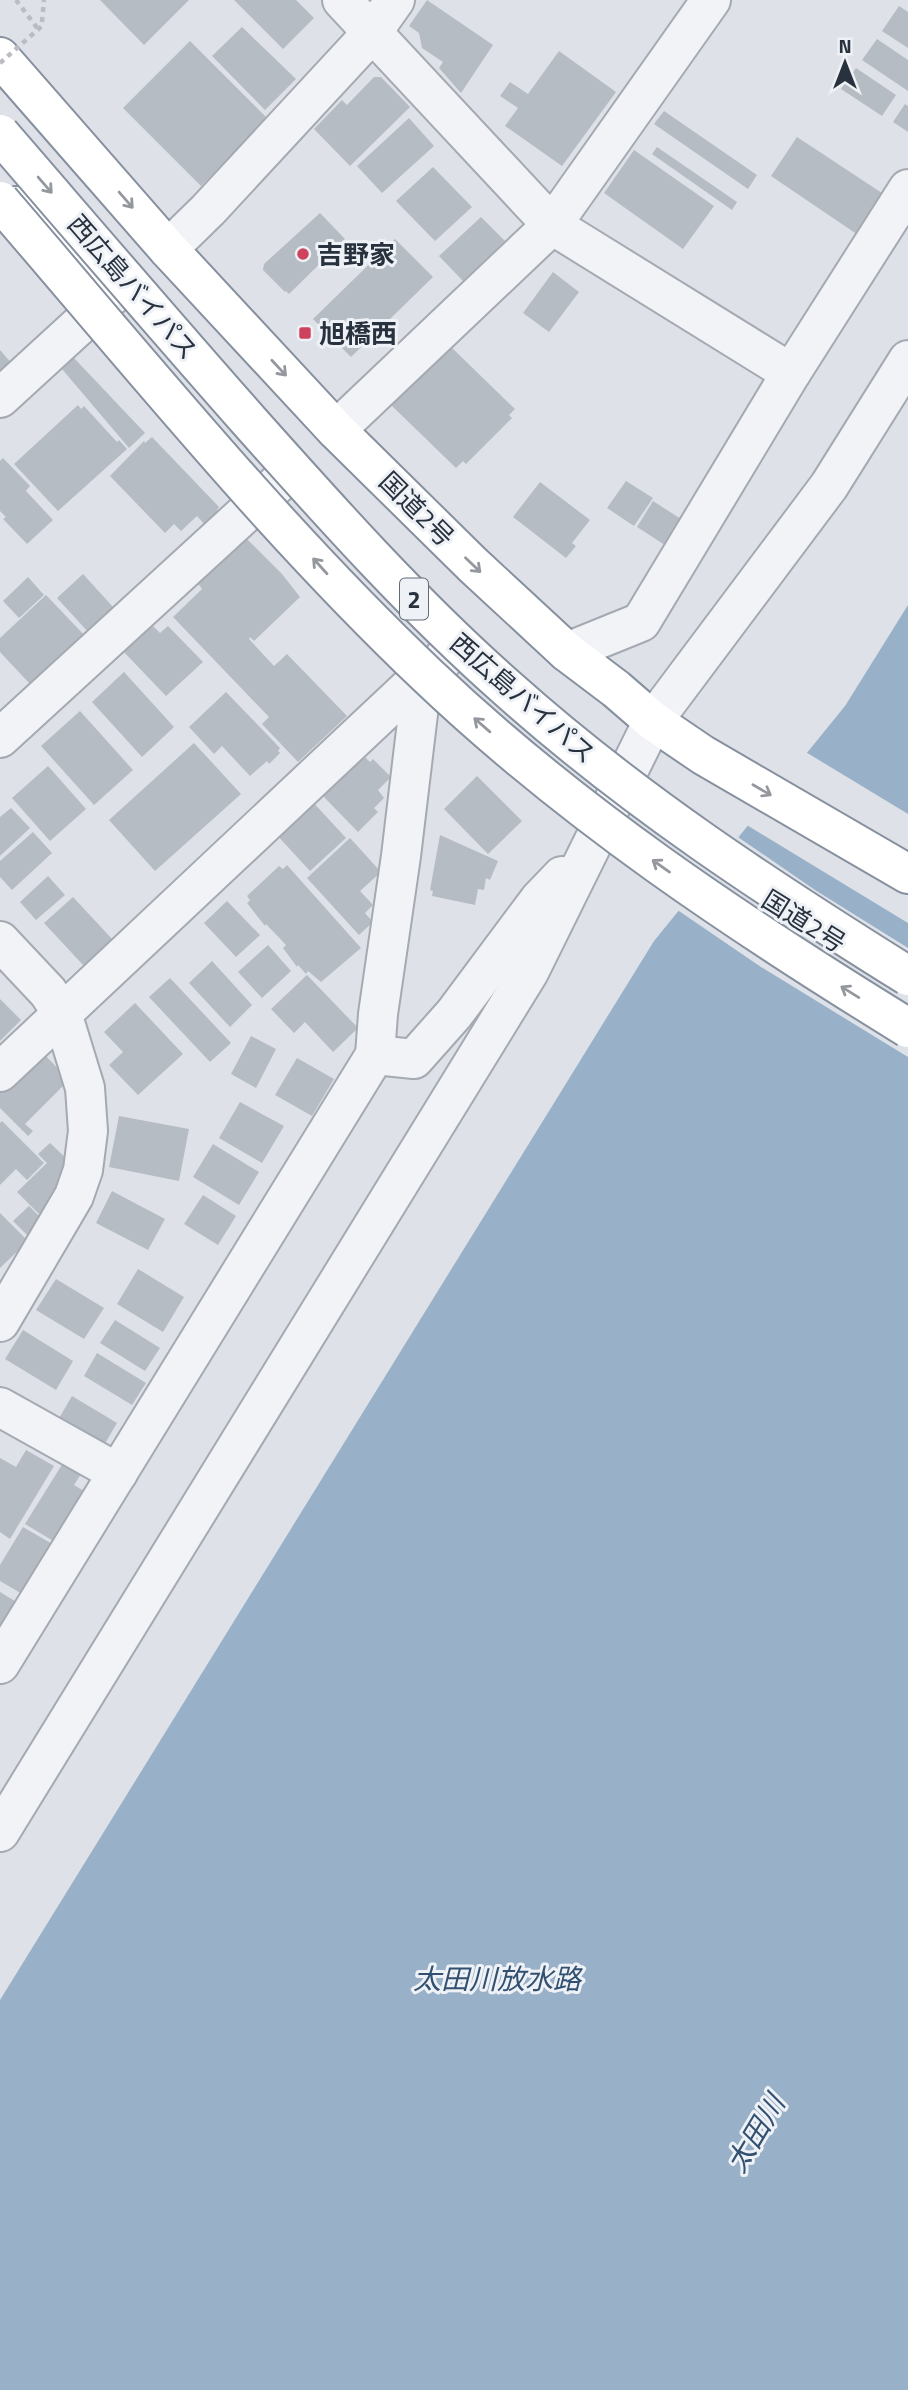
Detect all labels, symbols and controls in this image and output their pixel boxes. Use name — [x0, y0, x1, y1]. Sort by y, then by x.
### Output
north arrow — [810, 28, 880, 98]
text: N — [838, 31, 852, 60]
one-way arrow — [37, 176, 53, 194]
one-way arrow — [118, 191, 134, 209]
street label: 西広島バイパス — [59, 206, 207, 368]
place label: 吉野家 — [317, 235, 395, 274]
marker: 吉野家 — [295, 246, 311, 262]
place label: 旭橋西 — [319, 314, 397, 353]
marker: 旭橋西 — [297, 325, 313, 341]
one-way arrow — [271, 359, 288, 376]
street label: 国道2号 — [370, 462, 464, 556]
one-way arrow — [465, 556, 482, 573]
one-way arrow — [312, 558, 329, 575]
road number: 2 — [400, 578, 428, 620]
street label: 西広島バイパス — [442, 624, 604, 772]
one-way arrow — [474, 717, 492, 733]
one-way arrow — [751, 784, 772, 797]
one-way arrow — [652, 859, 671, 873]
street label: 国道2号 — [754, 880, 854, 962]
one-way arrow — [841, 985, 860, 1000]
water label: 太田川放水路 — [413, 1957, 583, 2000]
water label: 太田川 — [715, 2083, 797, 2180]

